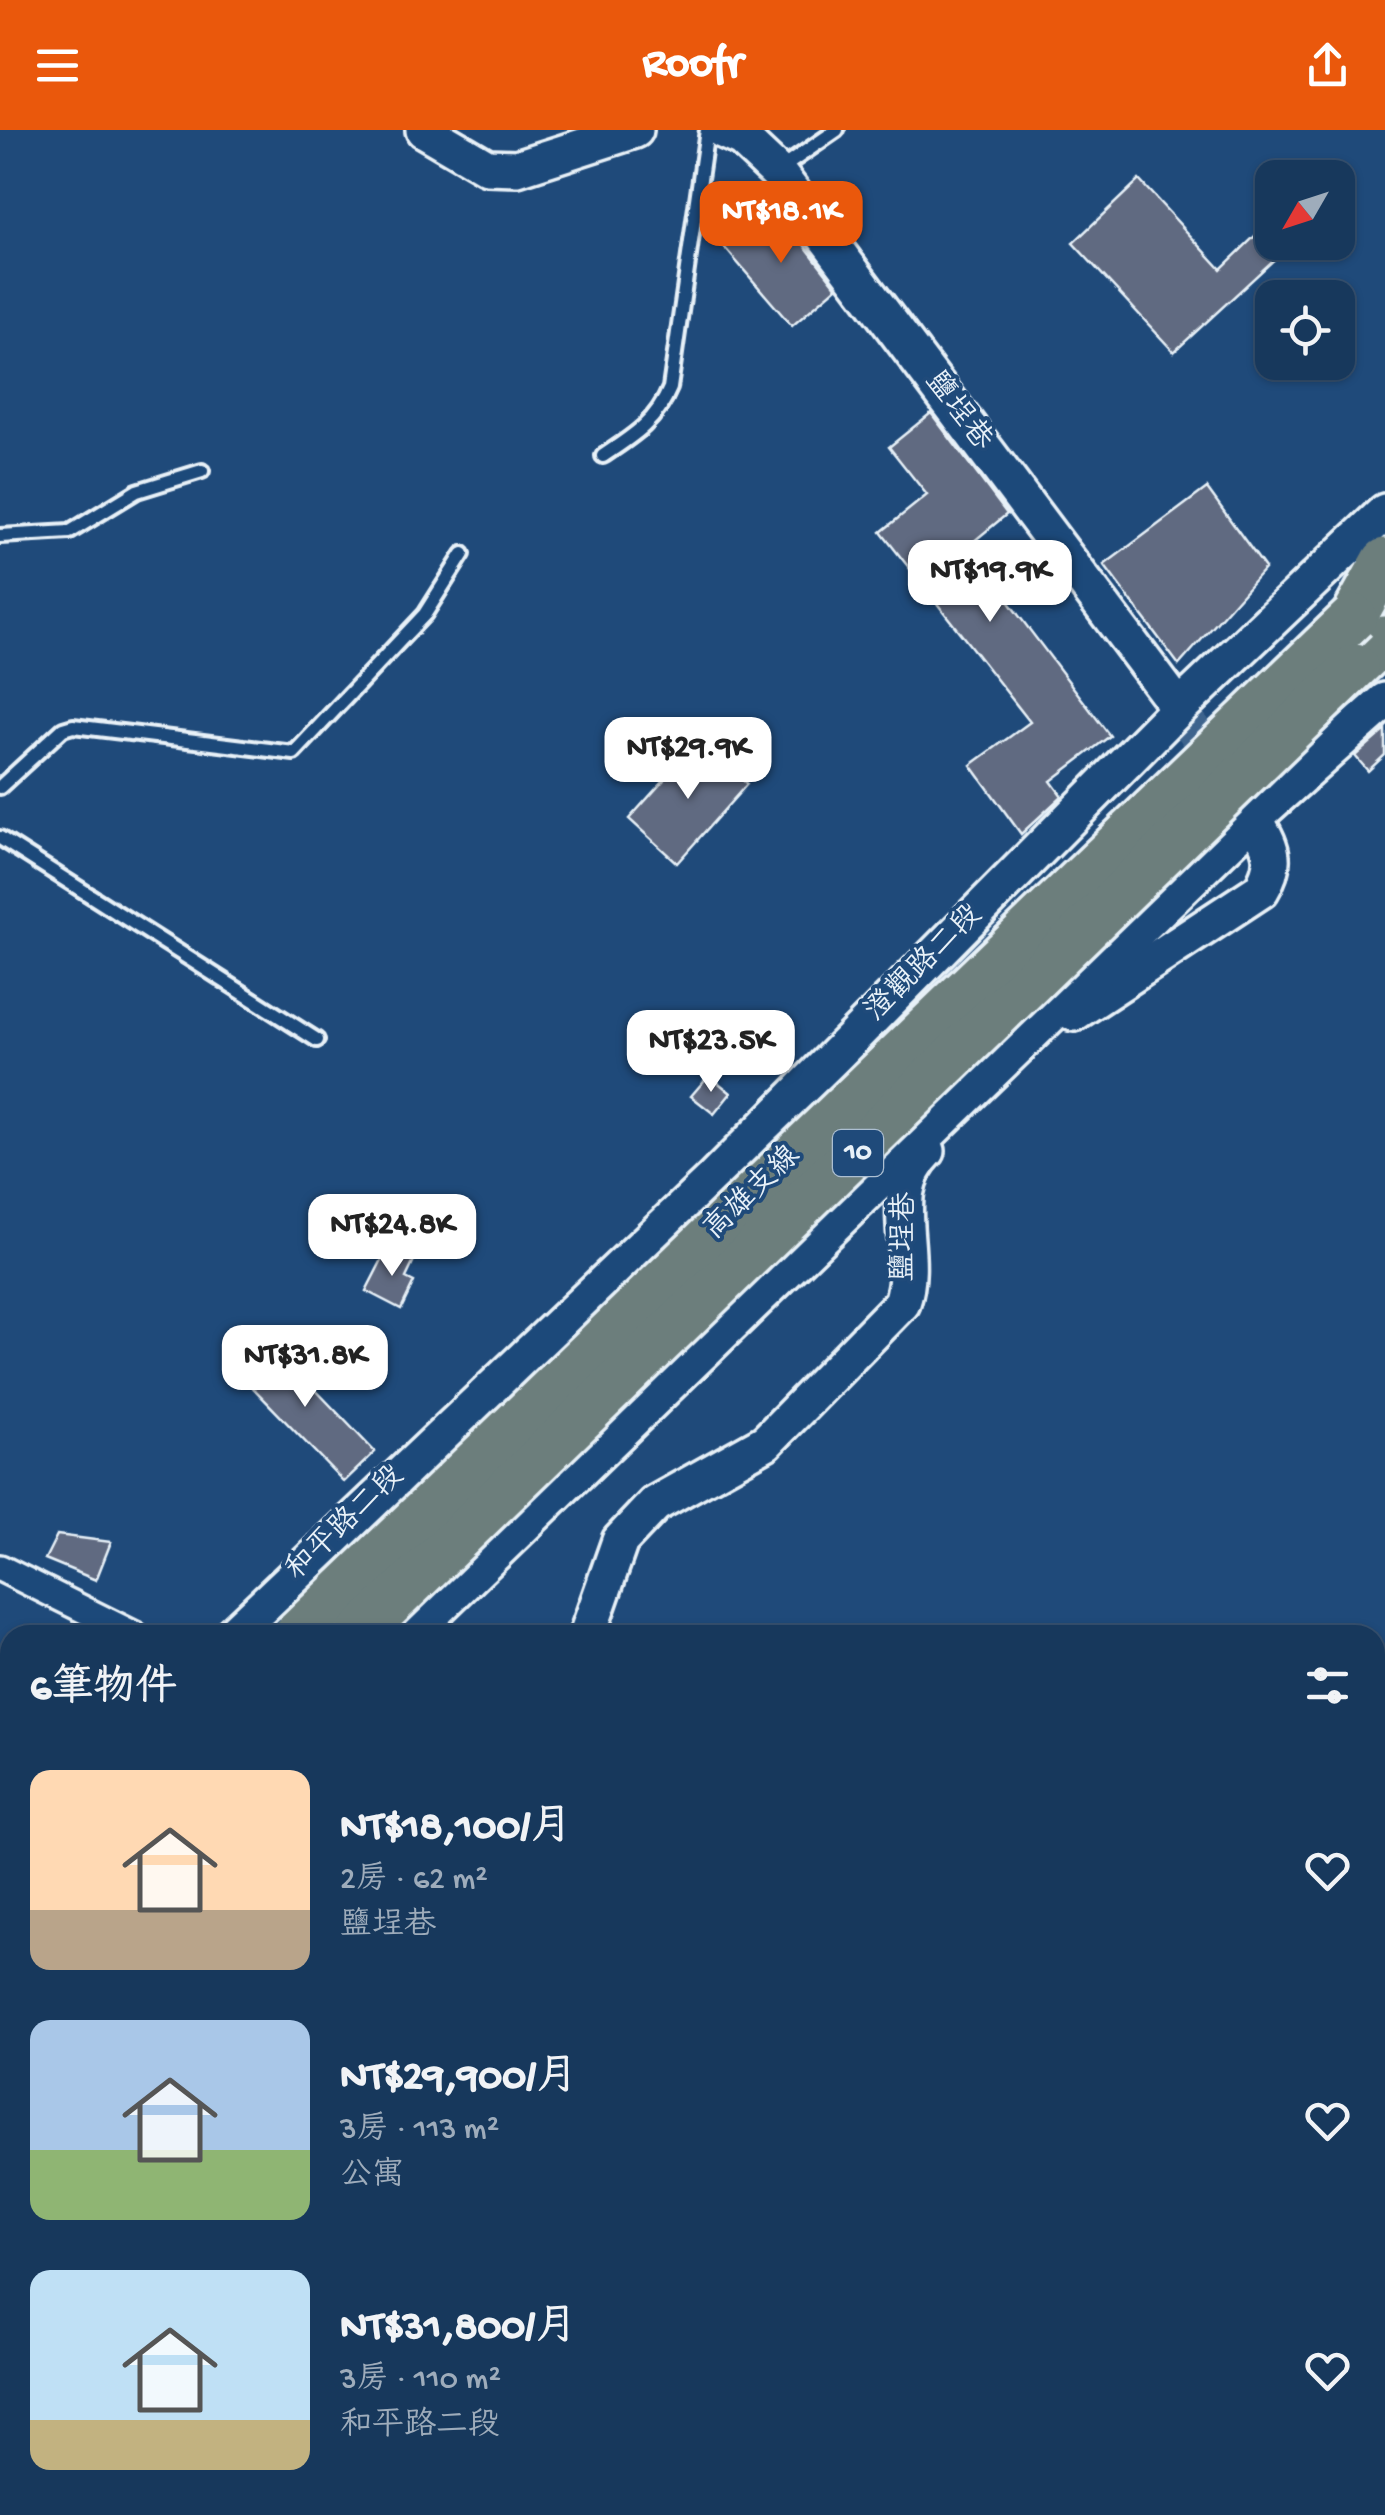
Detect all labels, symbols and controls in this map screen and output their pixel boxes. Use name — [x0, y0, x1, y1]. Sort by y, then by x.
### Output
icon: menu — [30, 38, 85, 93]
icon: share — [1300, 38, 1355, 93]
text: Roofr — [643, 39, 743, 92]
north arrow — [1255, 160, 1355, 260]
map controls — [1255, 160, 1355, 380]
pin: NT$18.1K — [678, 181, 884, 266]
text: NT$18.1K — [722, 194, 840, 232]
button: locate — [1255, 280, 1355, 380]
street label: 鹽埕巷 — [916, 364, 1000, 458]
pin: NT$19.9K — [887, 540, 1093, 625]
text: NT$19.9K — [930, 553, 1050, 591]
pin: NT$29.9K — [585, 717, 791, 802]
text: NT$29.9K — [627, 730, 750, 768]
street label: 澄觀路二段 — [858, 897, 990, 1029]
pin: NT$23.5K — [608, 1010, 814, 1095]
text: NT$23.5K — [649, 1023, 773, 1061]
road number: 10 — [833, 1130, 883, 1176]
street label: 高雄支線 — [696, 1138, 808, 1248]
street label: 鹽埕巷 — [886, 1192, 924, 1282]
pin: NT$24.8K — [289, 1194, 495, 1279]
text: NT$24.8K — [330, 1207, 454, 1245]
pin: NT$31.8K — [202, 1325, 408, 1410]
text: NT$31.8K — [244, 1338, 366, 1376]
street label: 和平路二段 — [279, 1458, 412, 1589]
icon: filters — [1300, 1658, 1355, 1713]
text: 6筆物件 — [30, 1666, 177, 1715]
text: NT$18,100/月 — [340, 1805, 572, 1854]
icon: home — [110, 1810, 230, 1930]
icon: heart — [1300, 1843, 1355, 1898]
text: 2房 · 62 m² — [340, 1862, 488, 1900]
text: 鹽埕巷 — [340, 1908, 436, 1946]
text: NT$29,900/月 — [340, 2055, 578, 2104]
icon: home — [110, 2060, 230, 2180]
icon: heart — [1300, 2093, 1355, 2148]
text: 3房 · 113 m² — [340, 2112, 499, 2150]
text: 公寓 — [340, 2158, 404, 2196]
text: NT$31,800/月 — [340, 2305, 577, 2354]
icon: home — [110, 2310, 230, 2430]
icon: heart — [1300, 2343, 1355, 2398]
text: 3房 · 110 m² — [340, 2362, 501, 2400]
text: 和平路二段 — [340, 2408, 500, 2446]

